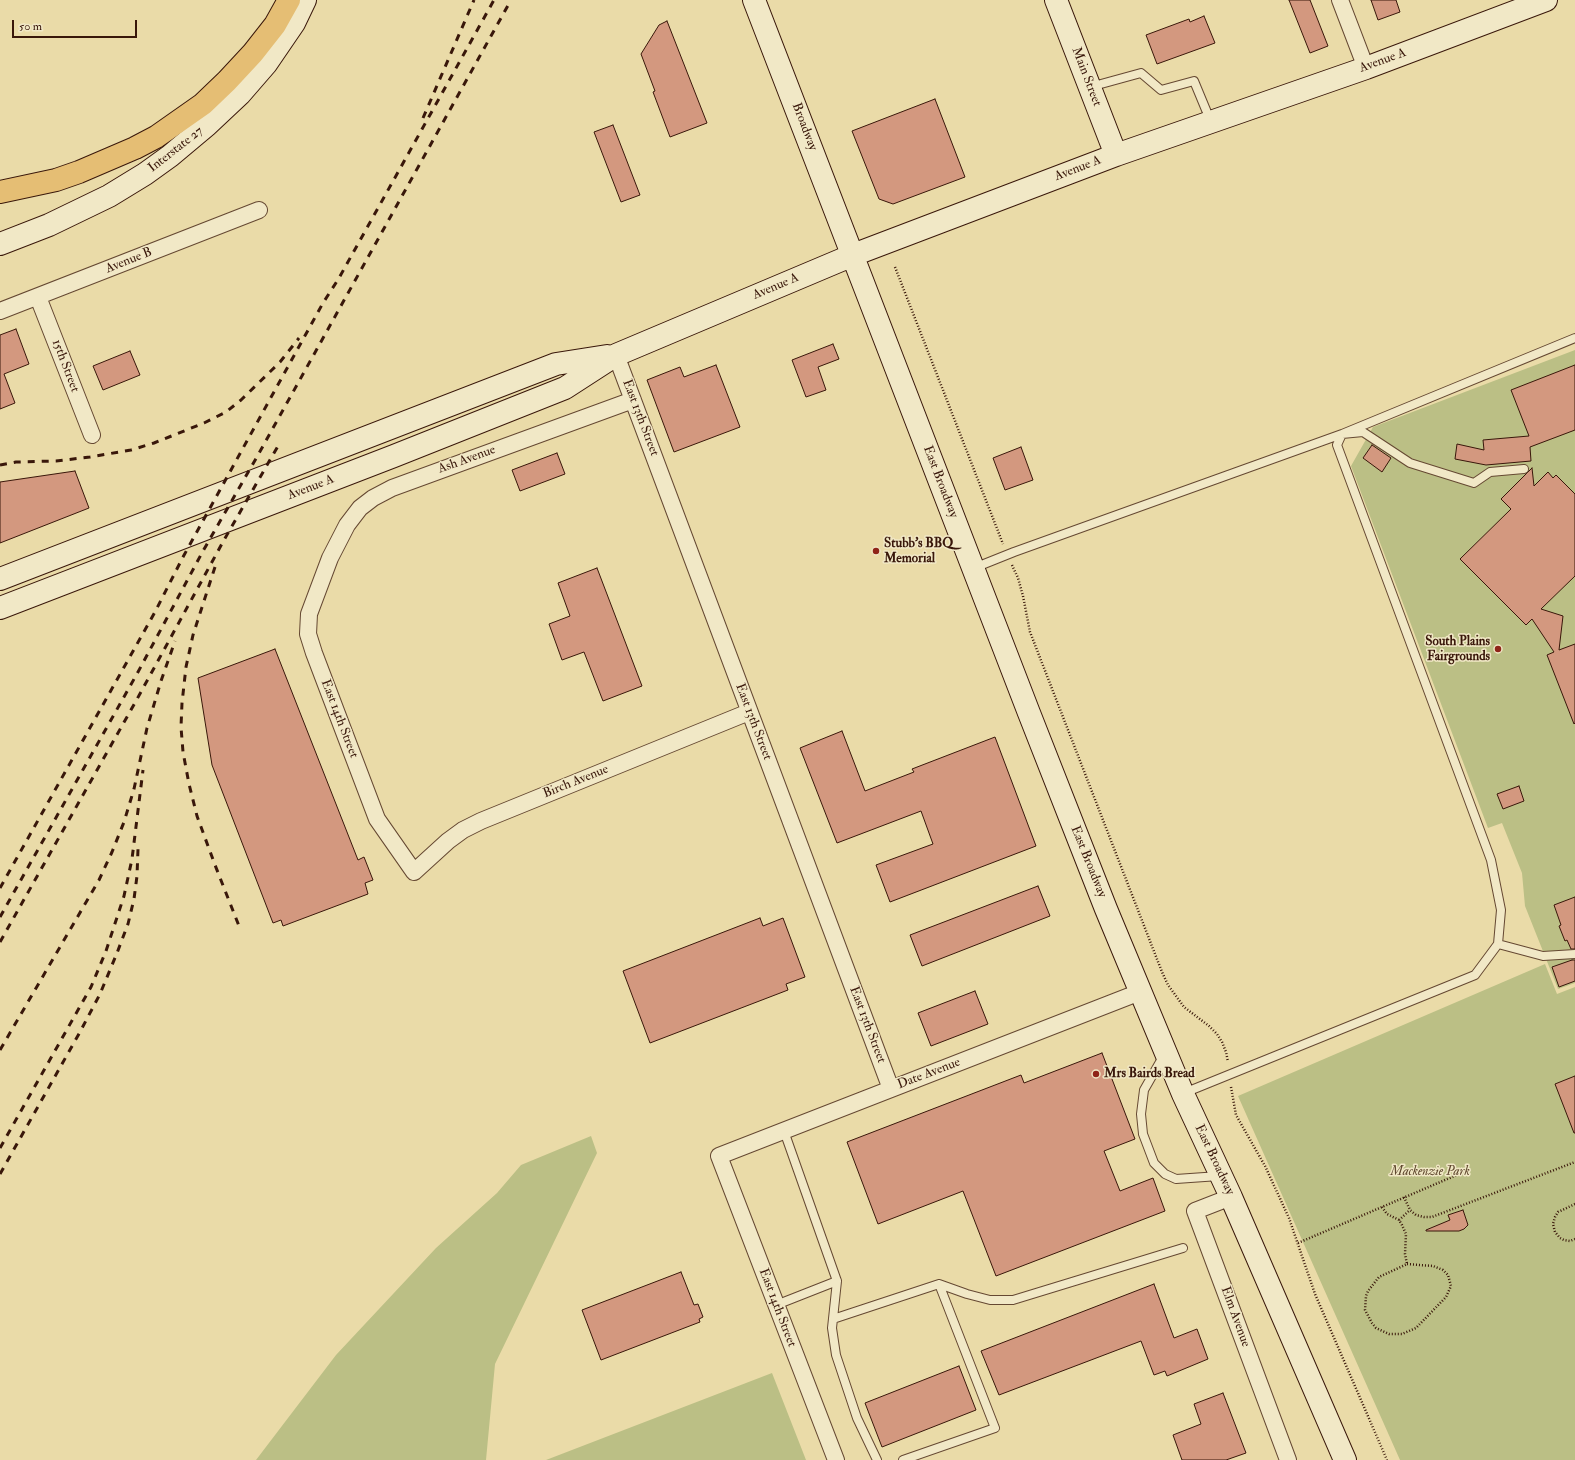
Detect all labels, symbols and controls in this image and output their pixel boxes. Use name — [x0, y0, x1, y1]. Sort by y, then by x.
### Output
scale bar — [14, 12, 139, 38]
text: 50 m — [19, 19, 42, 34]
street label: Main Street — [1068, 45, 1104, 109]
street label: Avenue A — [1357, 45, 1409, 77]
street label: Broadway — [788, 101, 820, 153]
street label: Interstate 27 — [145, 124, 207, 176]
street label: Avenue A — [1053, 153, 1103, 185]
street label: Avenue B — [103, 245, 155, 277]
street label: Avenue A — [751, 270, 801, 304]
street label: 15th Street — [48, 337, 82, 395]
street label: East 13th Street — [618, 377, 662, 459]
street label: Ash Avenue — [436, 442, 498, 478]
street label: East Broadway — [919, 444, 961, 520]
street label: Avenue A — [286, 472, 336, 504]
place label: Stubb's BBQ Memorial — [884, 536, 953, 567]
marker: Stubb's BBQ Memorial — [871, 546, 881, 556]
place label: South Plains Fairgrounds — [1425, 634, 1490, 665]
marker: South Plains Fairgrounds — [1493, 644, 1503, 654]
street label: East 14th Street — [317, 678, 361, 760]
street label: East 13th Street — [731, 681, 775, 763]
street label: Birch Avenue — [541, 762, 611, 802]
street label: East Broadway — [1066, 824, 1110, 900]
street label: East 13th Street — [845, 984, 889, 1066]
street label: Date Avenue — [895, 1055, 963, 1093]
place label: Mrs Bairds Bread — [1104, 1066, 1195, 1082]
marker: Mrs Bairds Bread — [1091, 1069, 1101, 1079]
street label: East Broadway — [1191, 1122, 1237, 1198]
park label: Mackenzie Park — [1390, 1164, 1470, 1180]
street label: East 14th Street — [755, 1267, 799, 1349]
street label: Elm Avenue — [1217, 1285, 1253, 1349]

